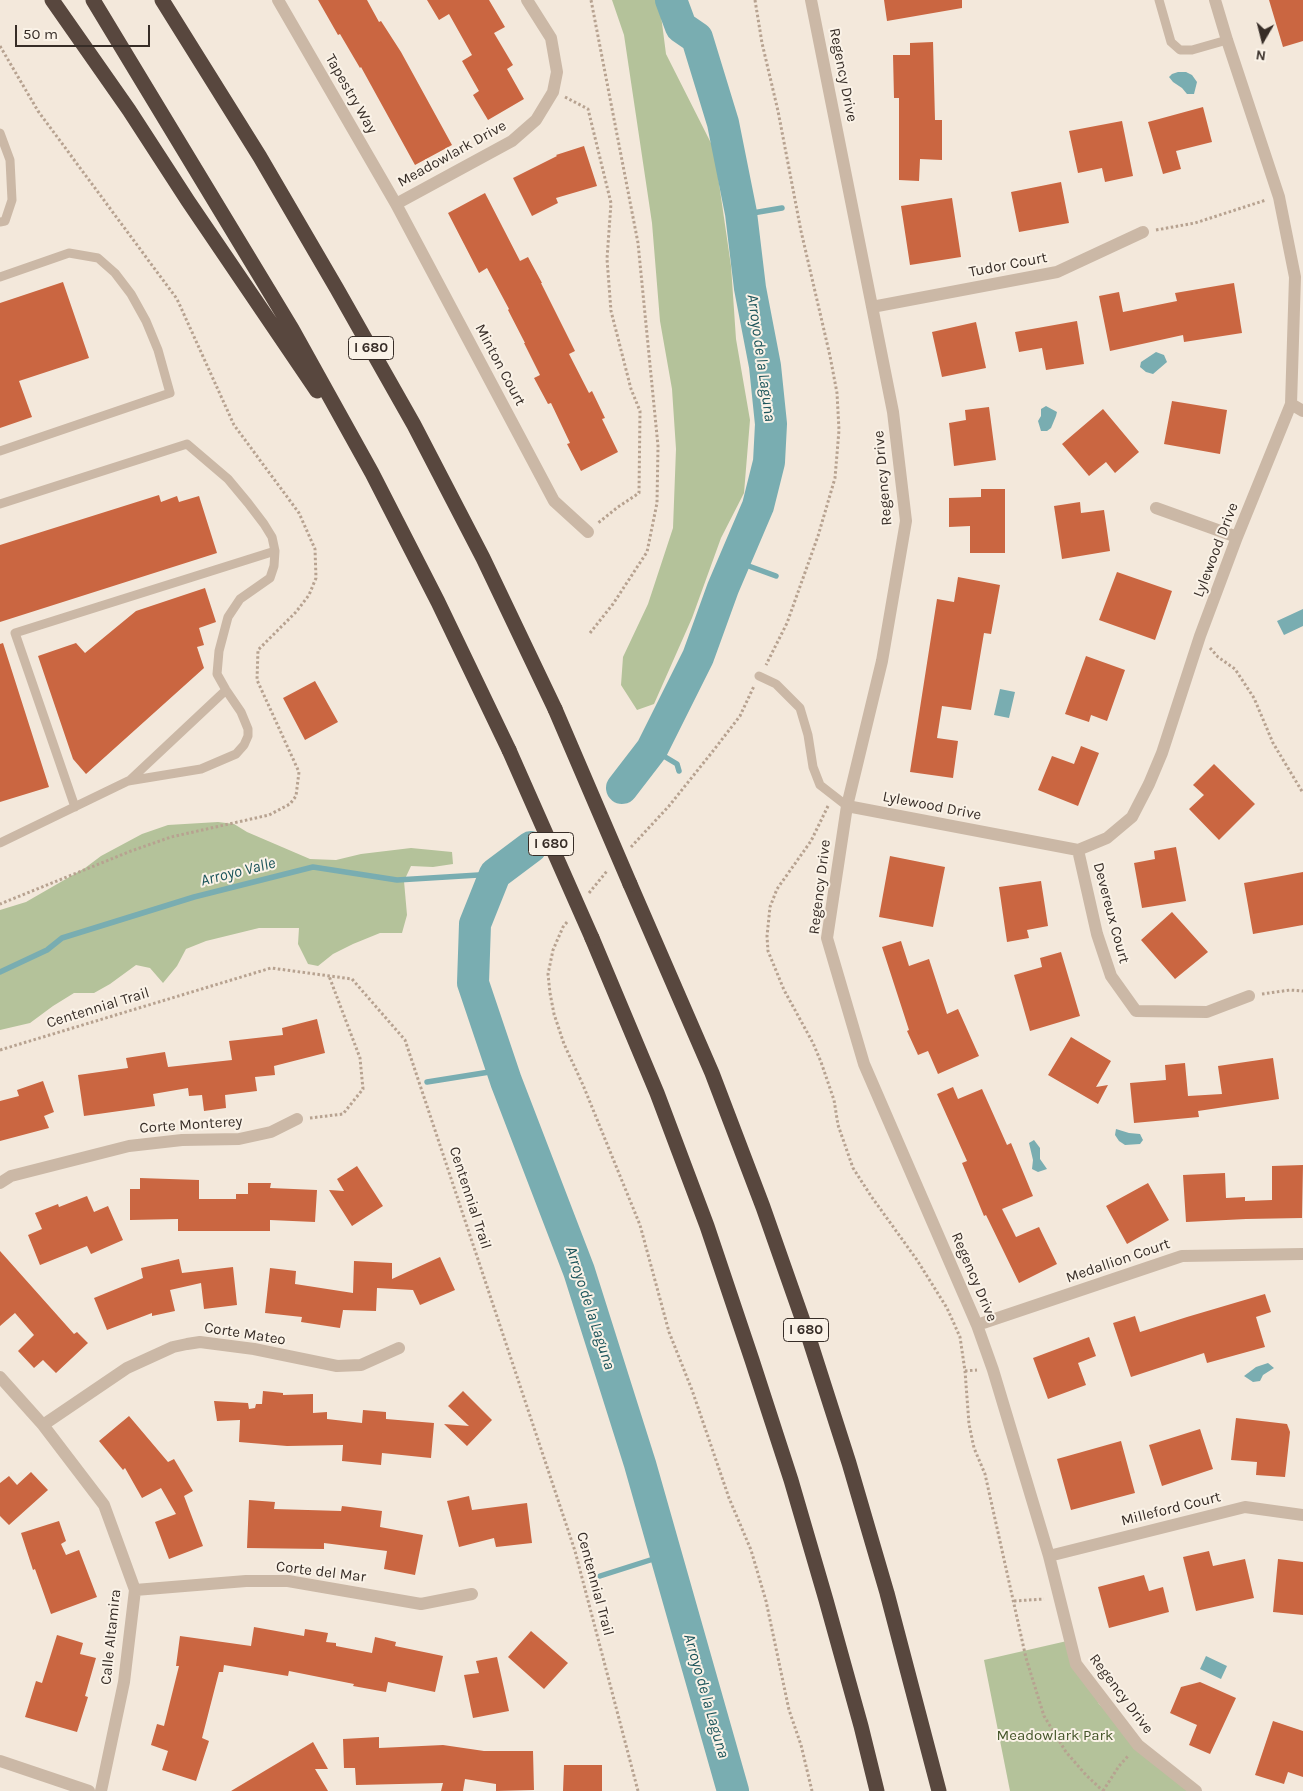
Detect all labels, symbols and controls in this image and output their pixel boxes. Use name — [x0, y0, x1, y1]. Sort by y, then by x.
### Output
scale bar — [18, 15, 152, 47]
north arrow — [1238, 15, 1288, 65]
text: 50 m — [23, 25, 58, 43]
street label: Regency Drive — [825, 26, 861, 124]
text: N — [1255, 46, 1267, 64]
street label: Tapestry Way — [321, 51, 381, 137]
street label: Meadowlark Drive — [394, 117, 510, 191]
street label: Tudor Court — [967, 249, 1049, 281]
water label: Arroyo de la Laguna — [743, 293, 779, 423]
street label: Minton Court — [471, 321, 529, 409]
road number: I 680 — [348, 336, 394, 359]
street label: Regency Drive — [870, 430, 896, 526]
street label: Lylewood Drive — [1190, 500, 1242, 600]
street label: Lylewood Drive — [881, 788, 983, 824]
road number: I 680 — [528, 832, 574, 856]
street label: Regency Drive — [805, 839, 835, 935]
water label: Arroyo Valle — [199, 853, 277, 891]
street label: Devereux Court — [1089, 861, 1133, 965]
street label: Centennial Trail — [44, 984, 152, 1032]
street label: Corte Monterey — [139, 1112, 243, 1138]
street label: Centennial Trail — [445, 1145, 495, 1251]
street label: Regency Drive — [947, 1230, 1001, 1324]
street label: Medallion Court — [1064, 1235, 1172, 1287]
water label: Arroyo de la Laguna — [561, 1244, 619, 1372]
road number: I 680 — [784, 1318, 828, 1342]
street label: Corte Mateo — [203, 1319, 287, 1349]
street label: Milleford Court — [1119, 1488, 1223, 1530]
street label: Centennial Trail — [573, 1530, 617, 1638]
street label: Corte del Mar — [275, 1558, 367, 1586]
street label: Calle Altamira — [97, 1588, 125, 1686]
water label: Arroyo de la Laguna — [679, 1632, 733, 1760]
street label: Regency Drive — [1085, 1650, 1157, 1738]
park label: Meadowlark Park — [997, 1727, 1113, 1745]

